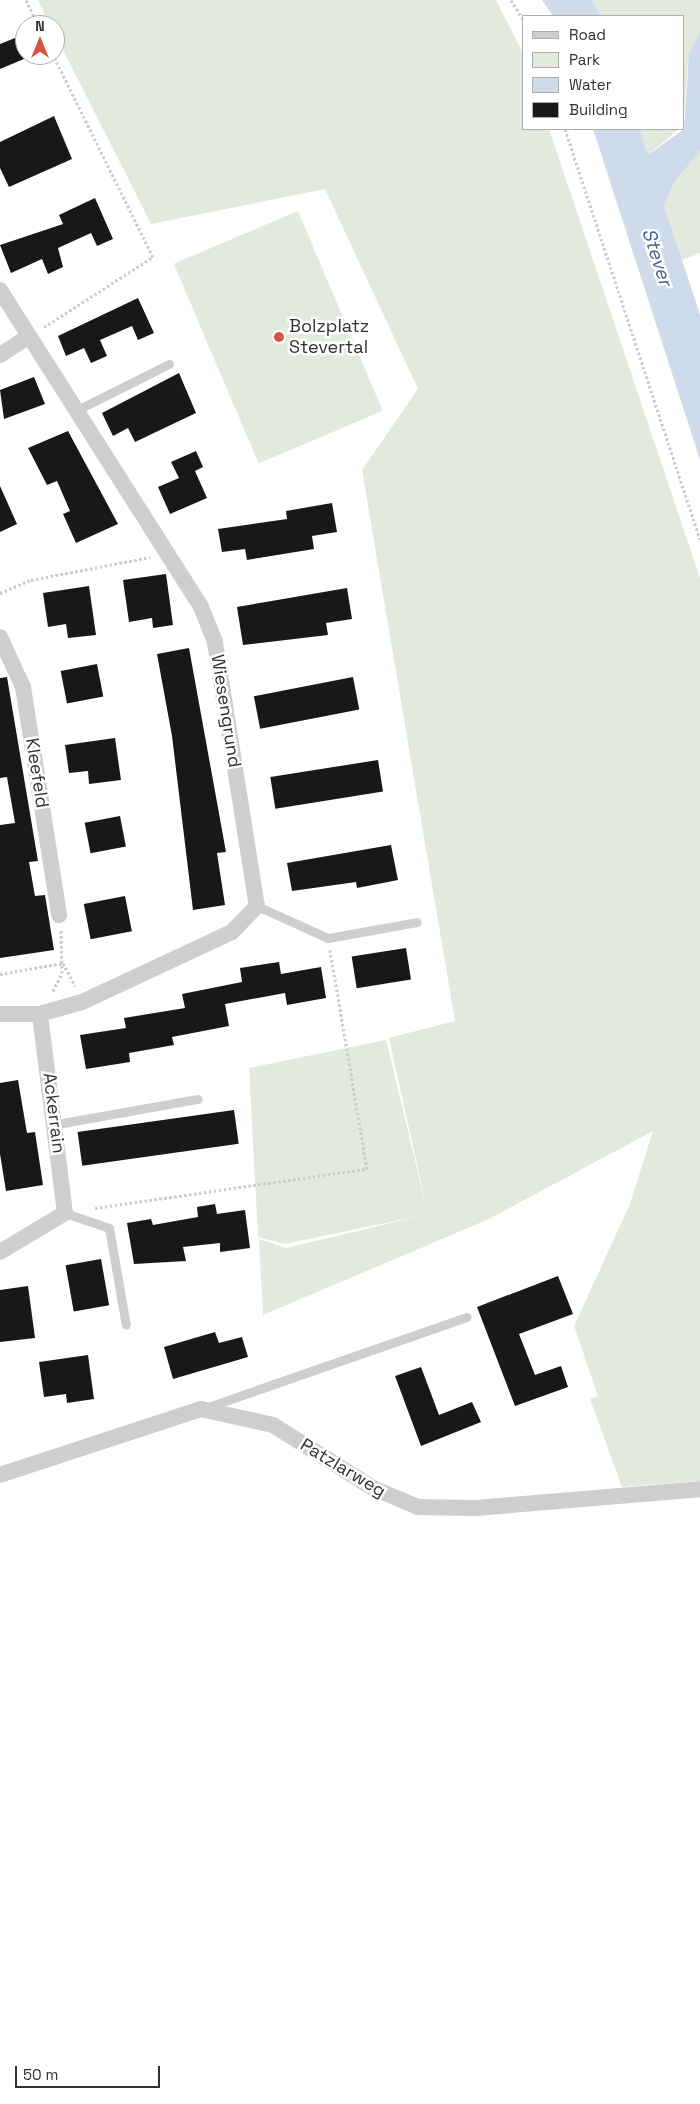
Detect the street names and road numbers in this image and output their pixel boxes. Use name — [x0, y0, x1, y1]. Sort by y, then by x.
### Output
street label: Wiesengrund — [206, 653, 246, 769]
street label: Kleefeld — [21, 736, 53, 810]
street label: Ackerrain — [38, 1071, 70, 1155]
street label: Patzlarweg — [296, 1434, 390, 1502]

